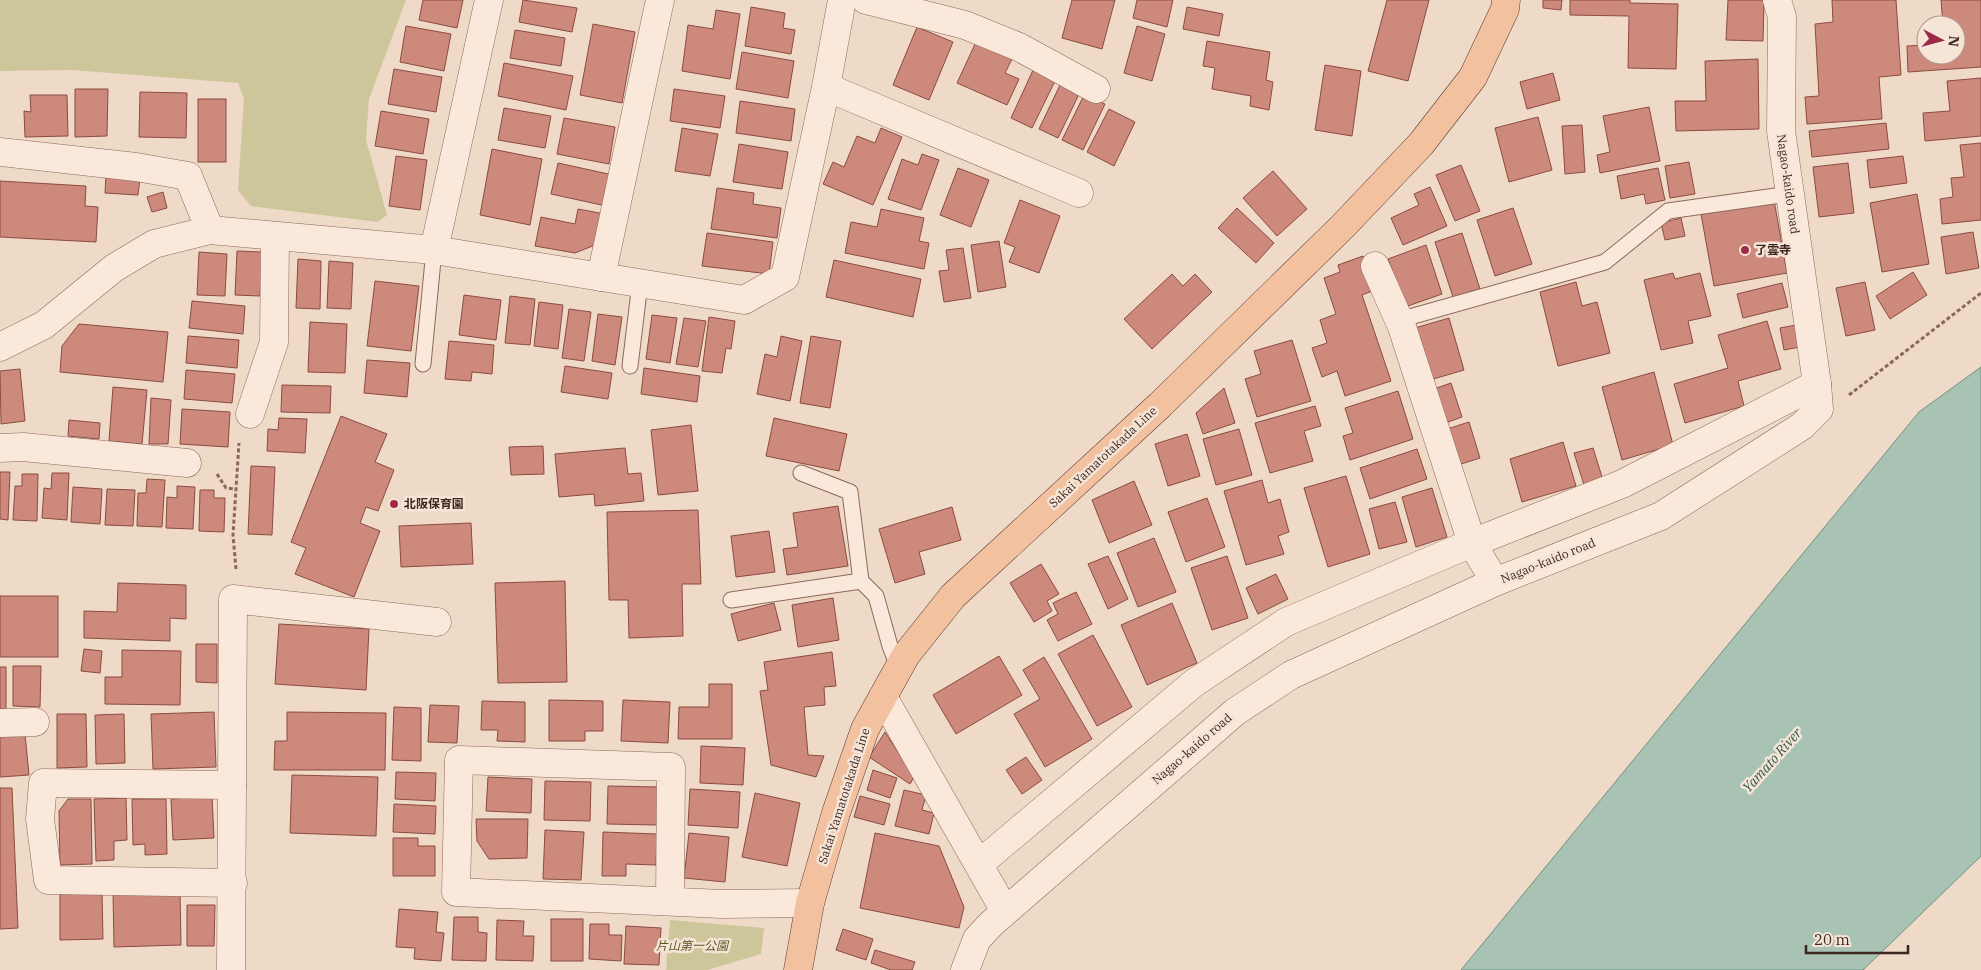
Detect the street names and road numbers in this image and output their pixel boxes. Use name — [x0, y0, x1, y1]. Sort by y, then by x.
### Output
street label: Nagao-kaido road — [1774, 133, 1803, 235]
street label: Sakai Yamatotakada Line — [1046, 403, 1160, 511]
street label: Nagao-kaido road — [1498, 535, 1597, 586]
street label: Nagao-kaido road — [1149, 710, 1235, 787]
street label: Sakai Yamatotakada Line — [814, 726, 873, 866]

